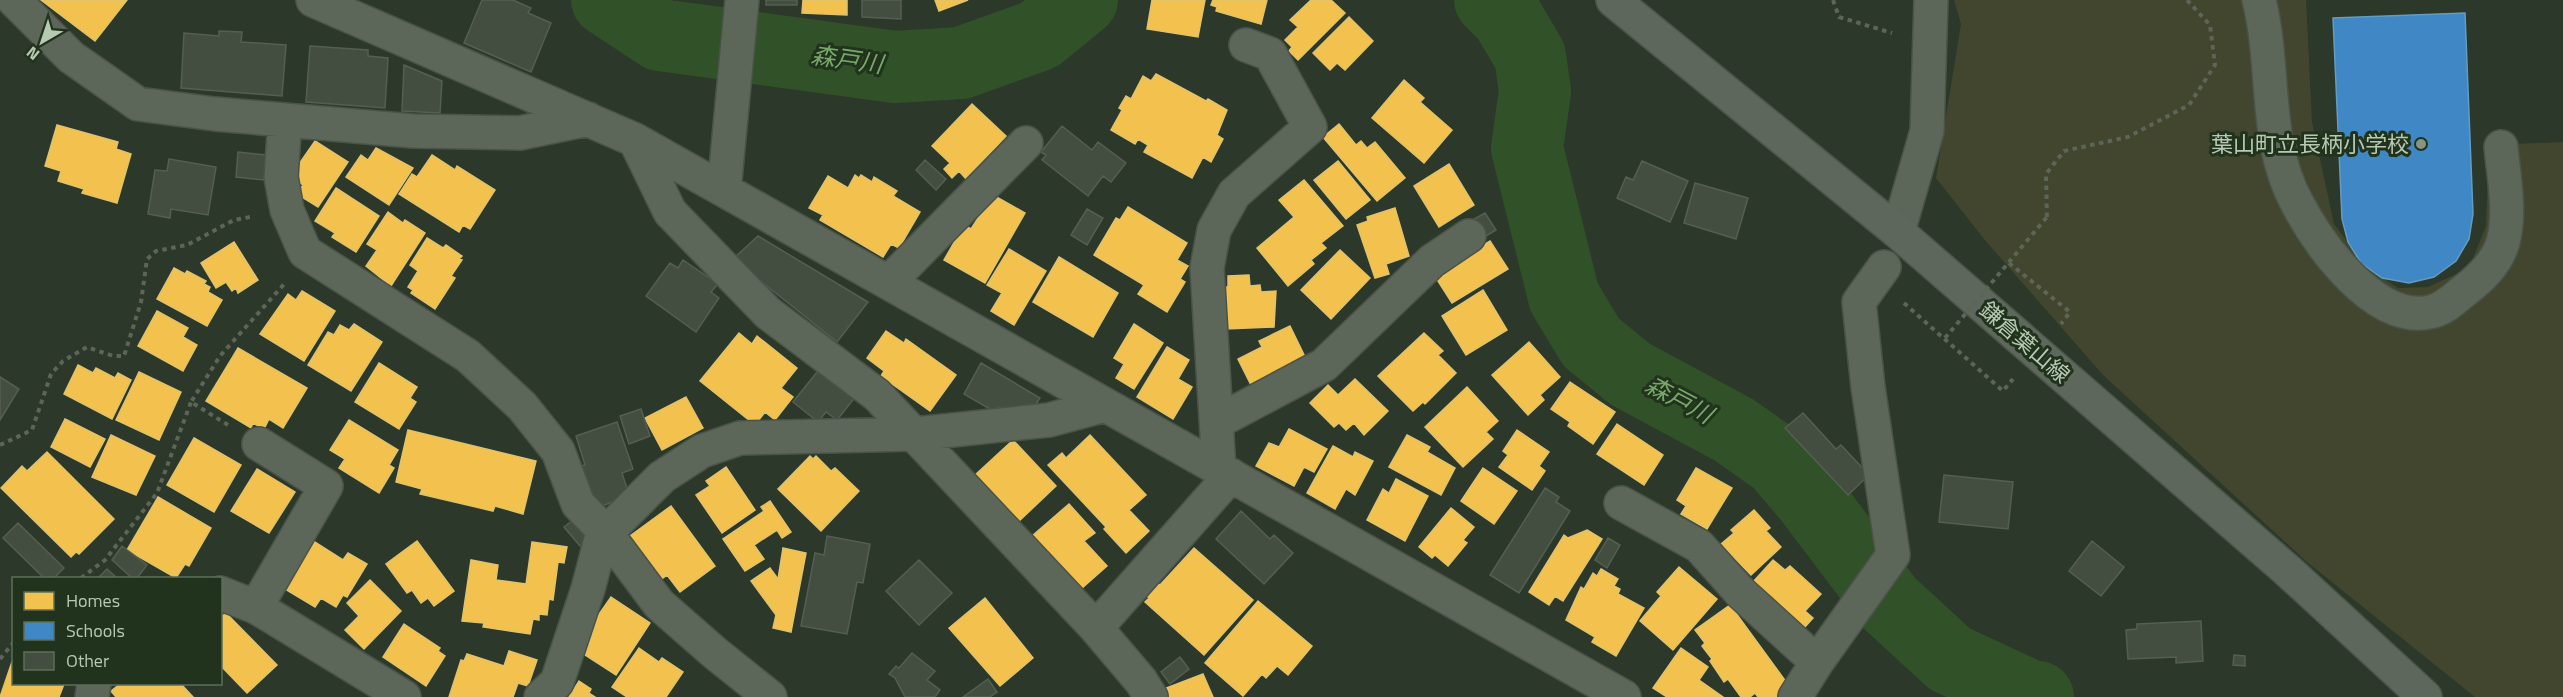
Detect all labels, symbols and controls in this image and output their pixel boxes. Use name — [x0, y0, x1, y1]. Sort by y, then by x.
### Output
north arrow — [12, 12, 72, 72]
water label: 森戸川 — [809, 36, 888, 82]
text: N — [21, 41, 44, 66]
place label: 葉山町立長柄小学校 — [2211, 127, 2409, 161]
marker: 葉山町立長柄小学校 — [2414, 137, 2428, 151]
street label: 鎌倉葉山線 — [1972, 293, 2078, 391]
water label: 森戸川 — [1639, 366, 1722, 433]
legend — [12, 577, 222, 685]
text: Homes — [66, 587, 120, 614]
text: Schools — [66, 617, 125, 644]
text: Other — [66, 647, 109, 674]

